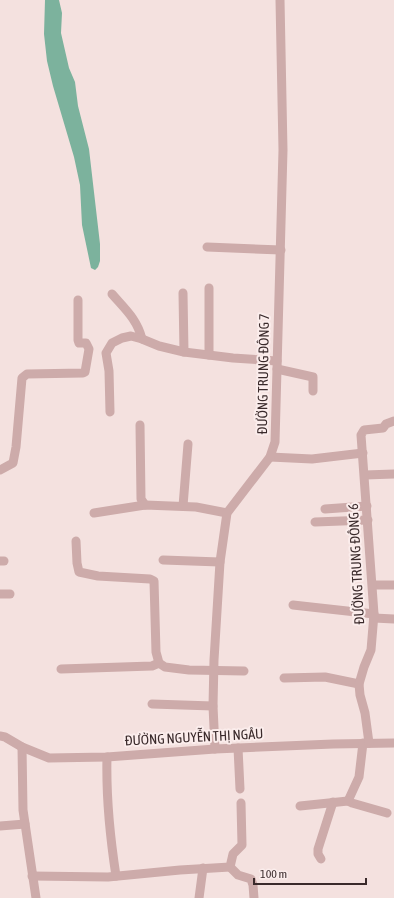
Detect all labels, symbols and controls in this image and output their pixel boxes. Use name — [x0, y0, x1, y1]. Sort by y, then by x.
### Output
street label: ĐƯỜNG TRUNG ĐÔNG 7 — [254, 313, 272, 435]
street label: ĐƯỜNG TRUNG ĐÔNG 6 — [345, 503, 367, 625]
street label: ĐƯỜNG NGUYỄN THỊ NGÂU — [124, 723, 264, 749]
scale bar — [254, 860, 366, 886]
text: 100 m — [260, 867, 287, 881]

